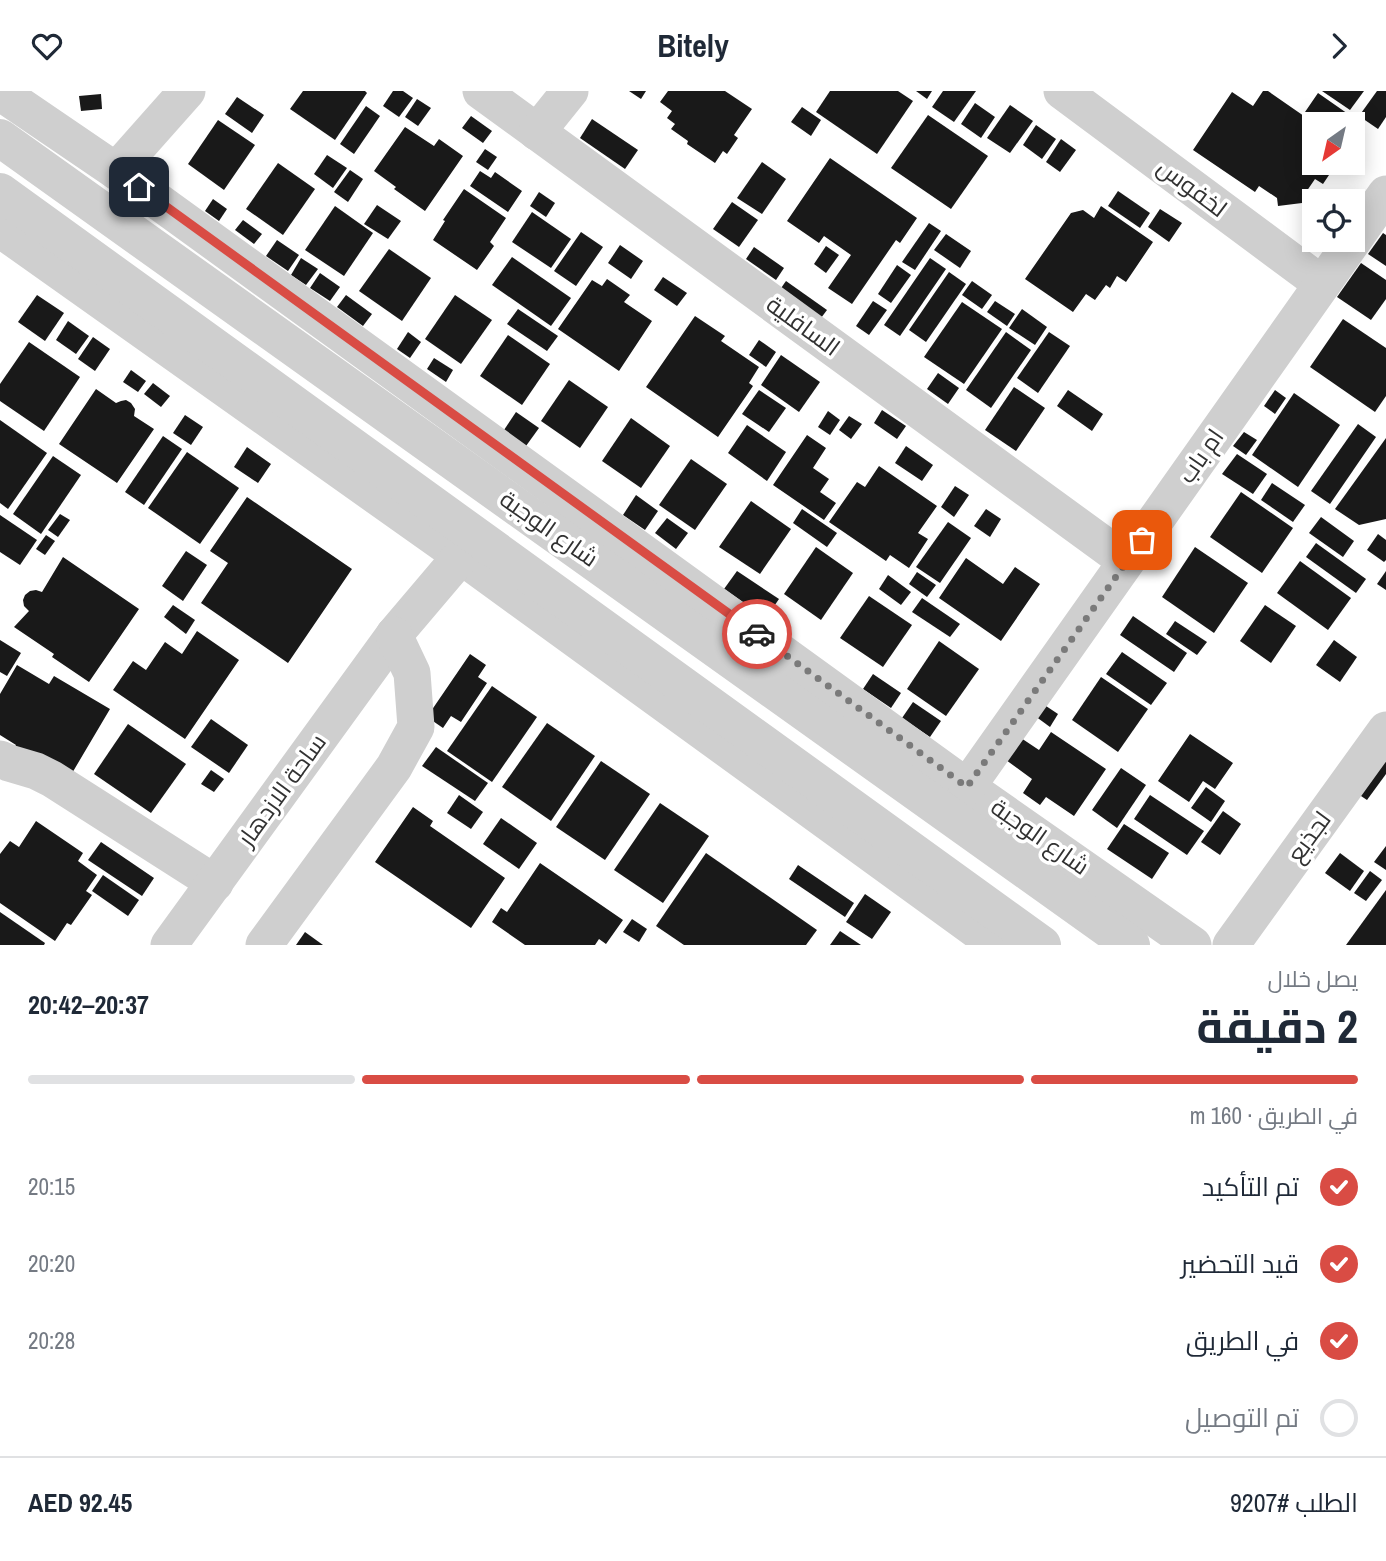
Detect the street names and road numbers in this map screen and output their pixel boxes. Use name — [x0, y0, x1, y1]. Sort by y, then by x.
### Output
street label: لخفوس — [1151, 151, 1234, 224]
street label: السافلية — [760, 288, 847, 363]
street label: ام باب — [1170, 422, 1231, 490]
street label: شارع الوجبة — [493, 483, 605, 575]
street label: ساحة الازدهار — [228, 727, 333, 854]
street label: شارع الوجبة — [984, 791, 1096, 883]
street label: لجذيع — [1279, 805, 1338, 869]

